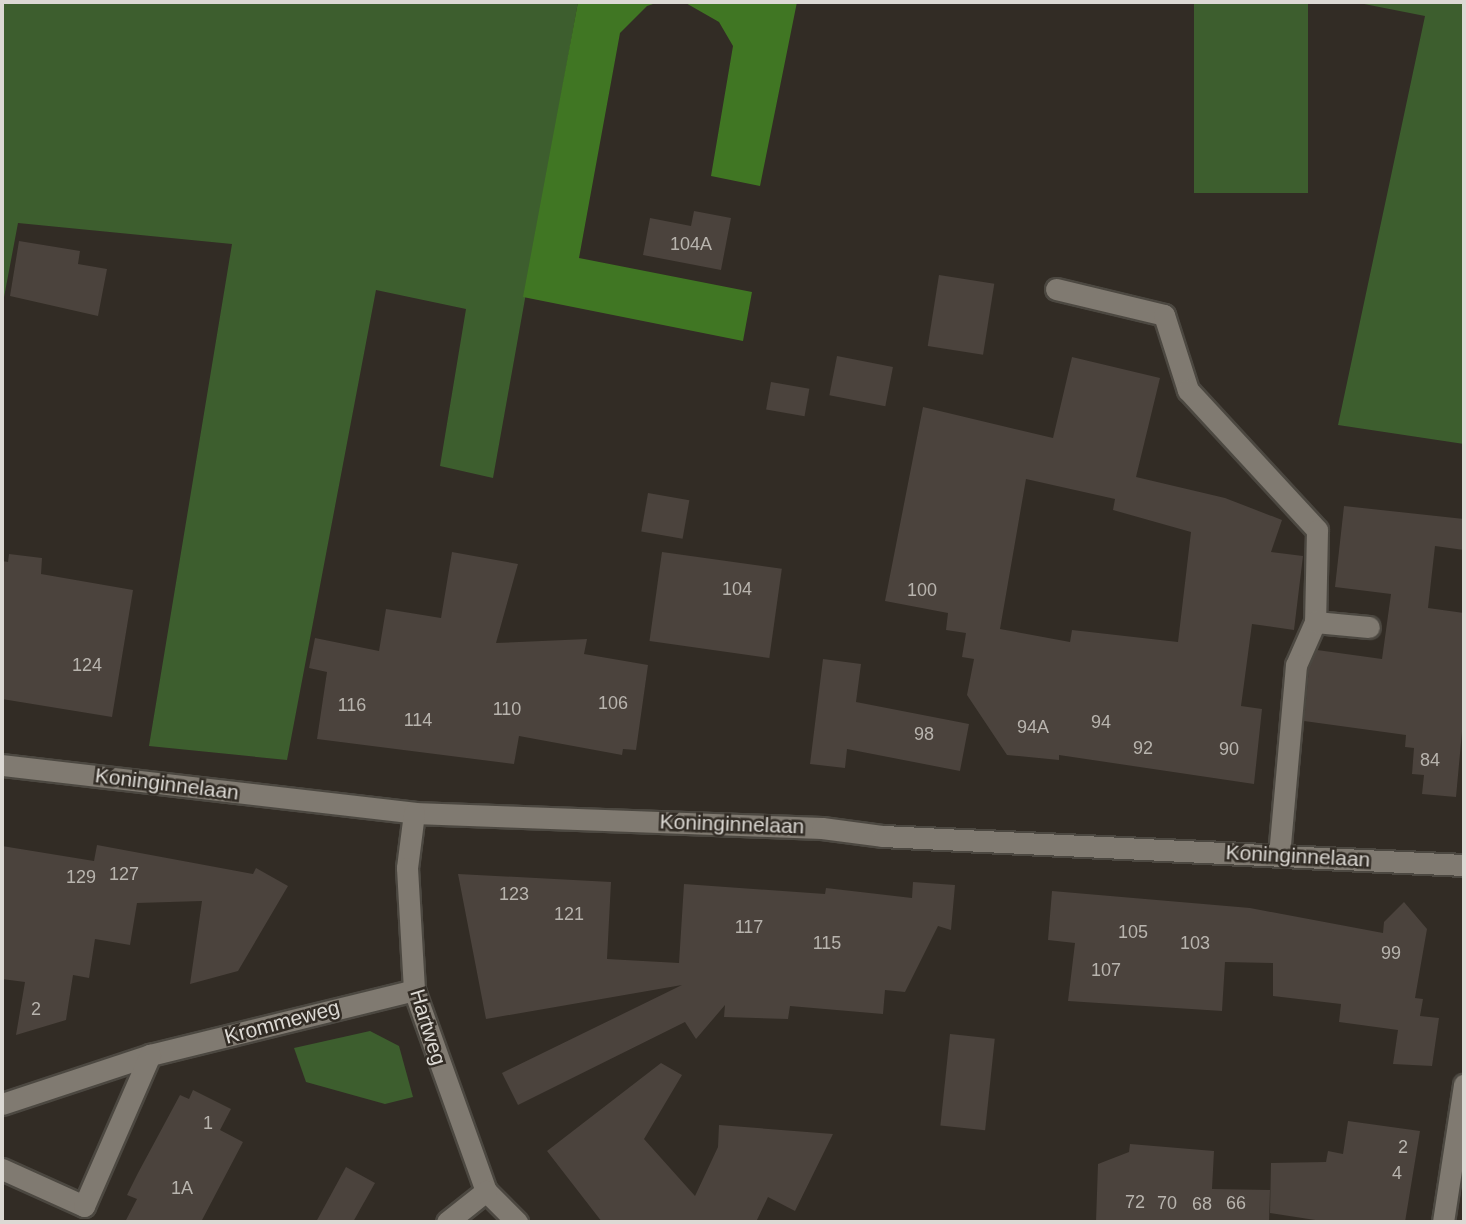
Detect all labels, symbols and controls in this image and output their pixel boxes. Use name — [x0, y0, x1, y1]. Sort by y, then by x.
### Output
house number: 104A — [670, 233, 712, 255]
house number: 104 — [722, 578, 752, 600]
house number: 100 — [907, 579, 937, 601]
house number: 124 — [72, 654, 102, 676]
house number: 106 — [598, 692, 628, 714]
house number: 116 — [338, 694, 366, 716]
house number: 110 — [493, 698, 521, 720]
house number: 114 — [404, 709, 432, 731]
house number: 94 — [1091, 711, 1111, 733]
house number: 94A — [1017, 716, 1049, 738]
house number: 98 — [914, 723, 934, 745]
house number: 92 — [1133, 737, 1153, 759]
house number: 90 — [1219, 738, 1239, 760]
house number: 84 — [1420, 749, 1440, 771]
street label: Koninginnelaan — [94, 763, 240, 805]
street label: Koninginnelaan — [659, 809, 805, 839]
street label: Koninginnelaan — [1225, 840, 1371, 872]
house number: 127 — [109, 863, 139, 885]
house number: 129 — [66, 866, 96, 888]
house number: 123 — [499, 883, 529, 905]
house number: 121 — [554, 903, 584, 925]
house number: 117 — [735, 916, 763, 938]
house number: 105 — [1118, 921, 1148, 943]
house number: 115 — [813, 932, 841, 954]
house number: 103 — [1180, 932, 1210, 954]
house number: 99 — [1381, 942, 1401, 964]
house number: 107 — [1091, 959, 1121, 981]
street label: Hartweg — [405, 986, 451, 1068]
street label: Krommeweg — [222, 995, 342, 1049]
house number: 2 — [31, 998, 41, 1020]
house number: 1 — [203, 1112, 213, 1134]
house number: 2 — [1398, 1136, 1408, 1158]
house number: 4 — [1392, 1162, 1402, 1184]
house number: 1A — [171, 1177, 193, 1199]
house number: 72 — [1125, 1191, 1145, 1213]
house number: 70 — [1157, 1192, 1177, 1214]
house number: 66 — [1226, 1192, 1246, 1214]
house number: 68 — [1192, 1193, 1212, 1215]

